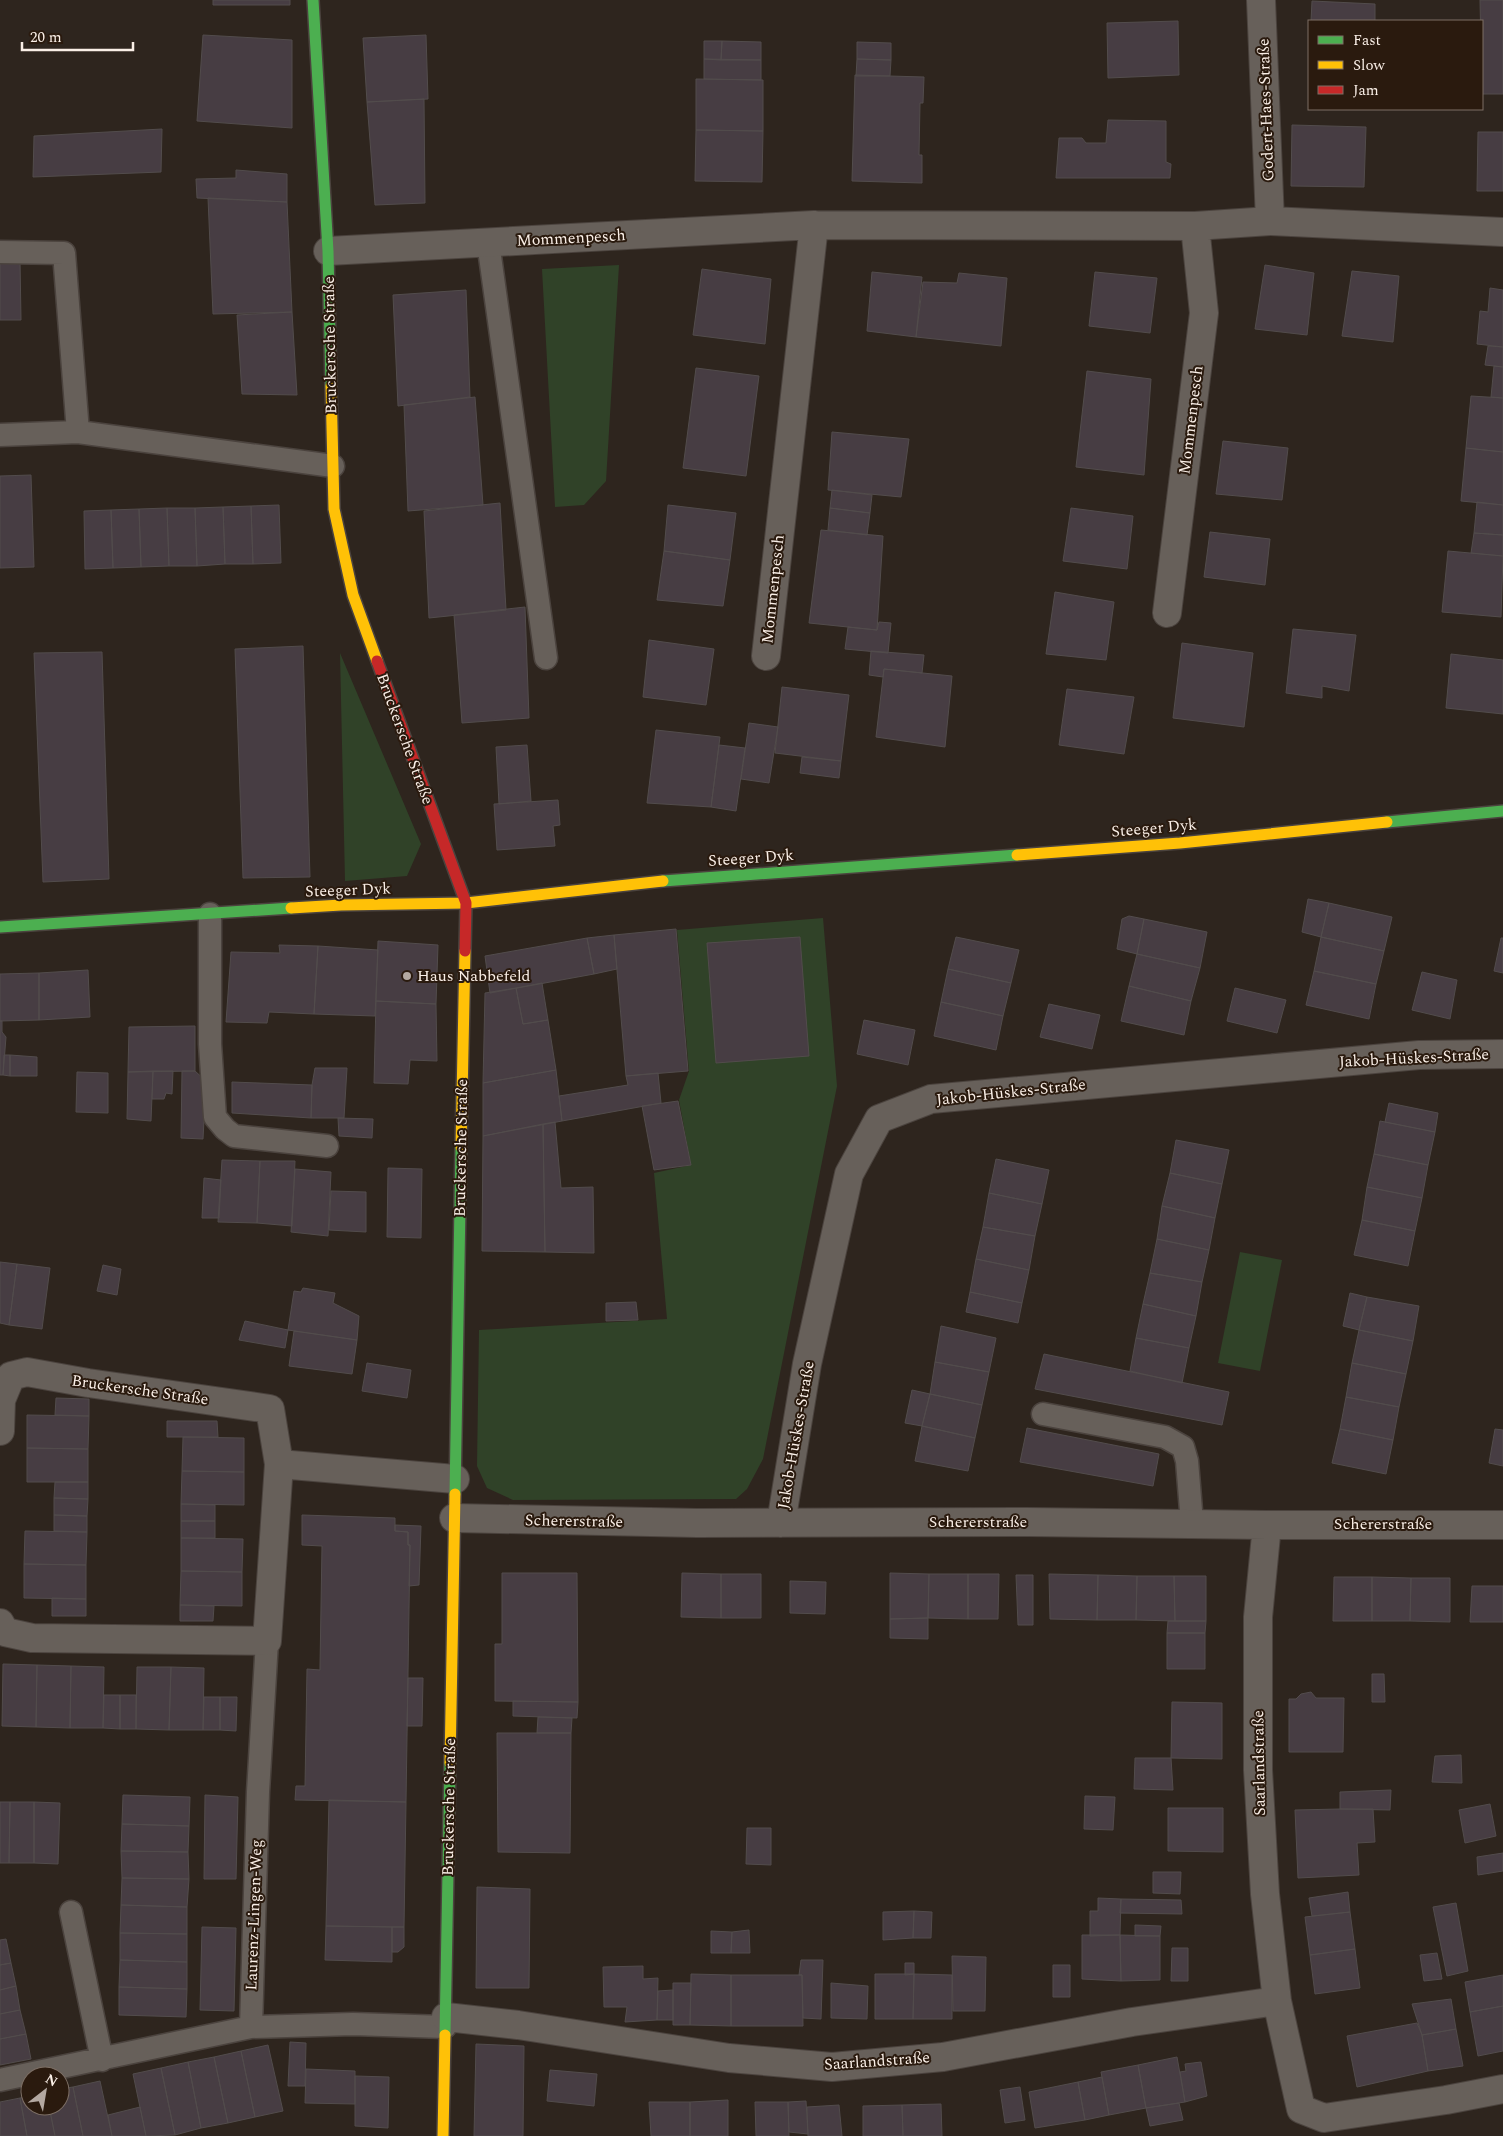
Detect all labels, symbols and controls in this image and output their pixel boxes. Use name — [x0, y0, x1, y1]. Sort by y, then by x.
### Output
scale bar — [22, 20, 134, 52]
legend — [1308, 20, 1483, 110]
text: 20 m — [30, 26, 62, 49]
text: Fast — [1353, 29, 1381, 52]
street label: Godert-Haes-Straße — [1252, 38, 1280, 182]
text: Slow — [1353, 54, 1385, 77]
text: Jam — [1353, 79, 1379, 102]
street label: Mommenpesch — [516, 223, 626, 253]
street label: Bruckersche Straße — [317, 276, 343, 414]
street label: Mommenpesch — [1172, 364, 1210, 476]
street label: Mommenpesch — [755, 533, 791, 645]
street label: Bruckersche Straße — [370, 670, 440, 808]
street label: Steeger Dyk — [1110, 812, 1198, 844]
street label: Steeger Dyk — [707, 843, 795, 873]
street label: Steeger Dyk — [305, 877, 391, 903]
place label: Haus Nabbefeld — [417, 964, 531, 988]
marker: Haus Nabbefeld — [401, 970, 413, 982]
street label: Jakob-Hüskes-Straße — [1338, 1042, 1490, 1074]
street label: Jakob-Hüskes-Straße — [935, 1072, 1087, 1112]
street label: Bruckersche Straße — [448, 1079, 474, 1217]
street label: Jakob-Hüskes-Straße — [771, 1359, 821, 1511]
street label: Bruckersche Straße — [70, 1369, 210, 1411]
street label: Schererstraße — [525, 1508, 623, 1534]
street label: Schererstraße — [929, 1510, 1027, 1534]
street label: Schererstraße — [1334, 1512, 1432, 1536]
street label: Saarlandstraße — [1246, 1710, 1272, 1816]
street label: Bruckersche Straße — [436, 1738, 462, 1876]
street label: Laurenz-Lingen-Weg — [239, 1839, 269, 1991]
street label: Saarlandstraße — [823, 2045, 931, 2077]
north arrow — [20, 2066, 70, 2116]
text: N — [41, 2068, 62, 2092]

